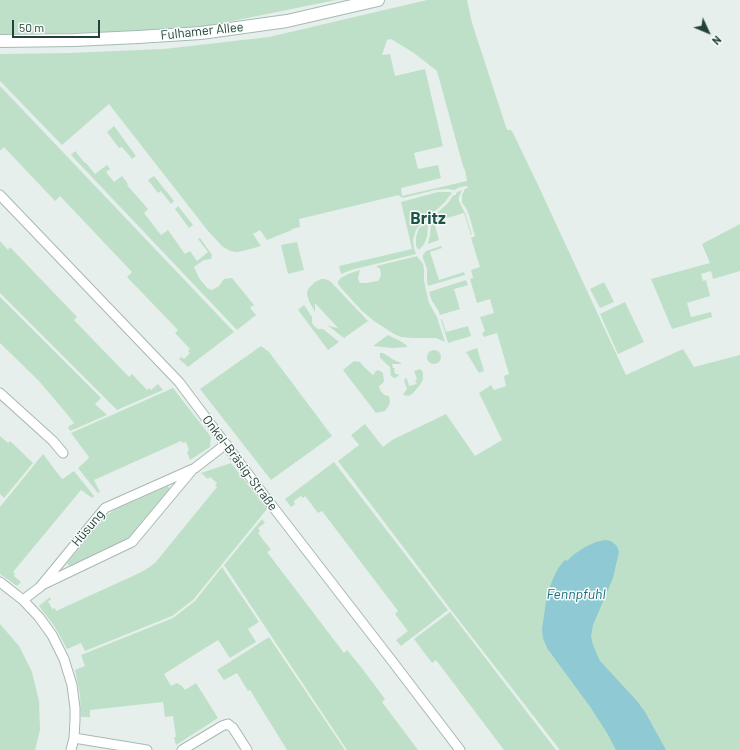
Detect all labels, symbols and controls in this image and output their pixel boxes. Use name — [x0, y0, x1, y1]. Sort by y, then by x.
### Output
scale bar — [14, 12, 102, 38]
north arrow — [688, 12, 728, 52]
street label: Fulhamer Allee — [160, 19, 244, 43]
text: 50 m — [19, 20, 44, 34]
text: N — [710, 34, 724, 48]
district label: Britz — [410, 208, 446, 228]
street label: Onkel-Bräsig-Straße — [199, 412, 281, 514]
street label: Hüsung — [68, 507, 108, 549]
water label: Fennpfuhl — [546, 586, 606, 602]

